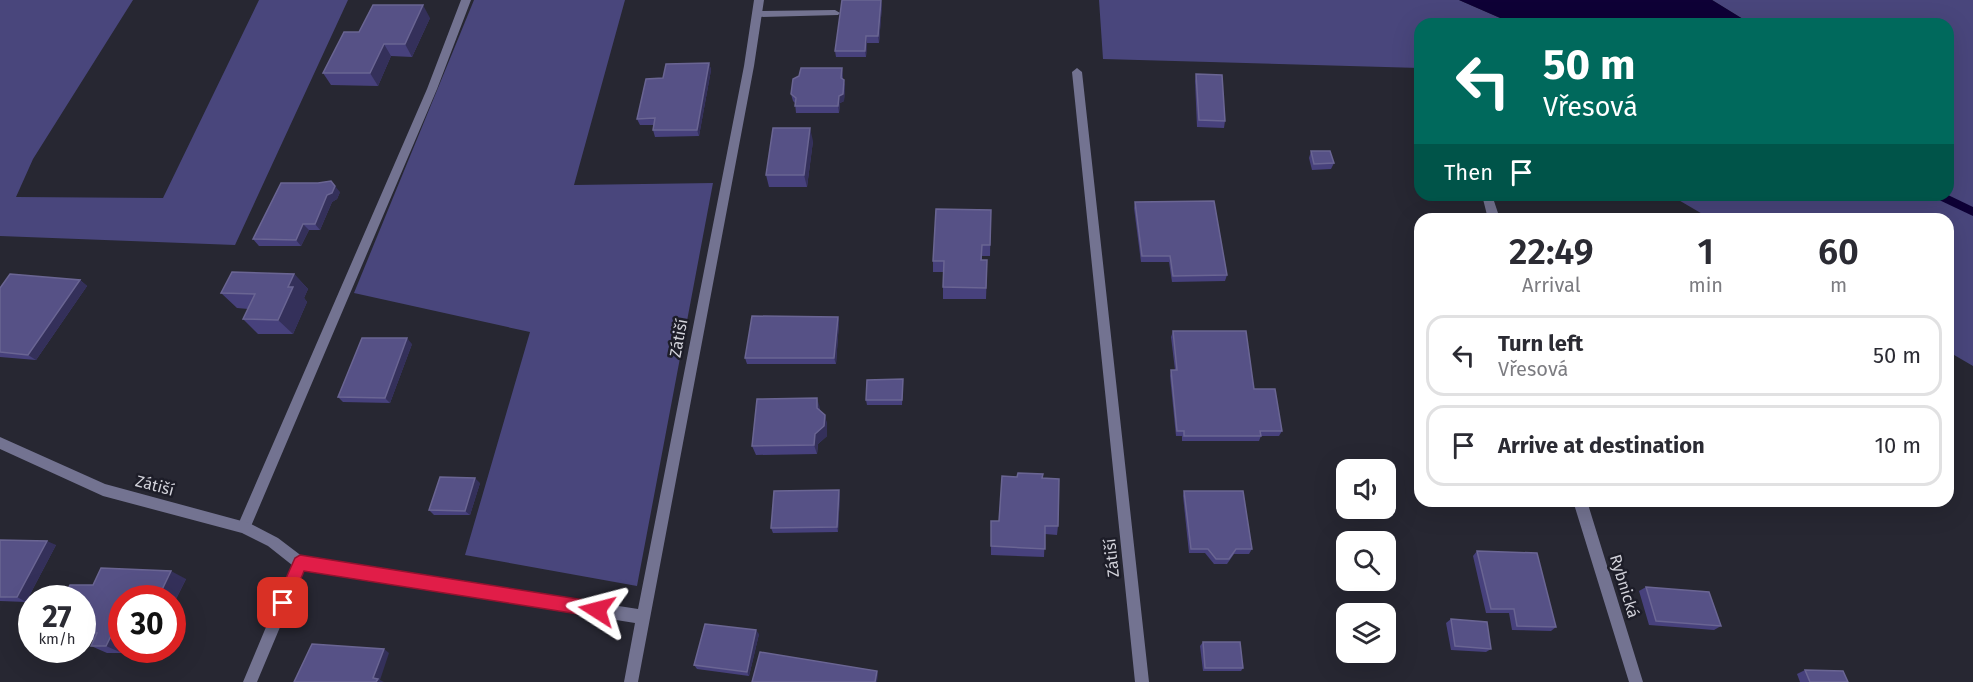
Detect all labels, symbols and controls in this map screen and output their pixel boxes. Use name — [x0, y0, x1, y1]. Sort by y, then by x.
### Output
text: 50 m — [1543, 40, 1636, 90]
icon: left — [1444, 42, 1522, 120]
text: Vřesová — [1543, 91, 1638, 123]
icon: arrive — [1505, 156, 1538, 189]
text: Then — [1444, 159, 1493, 186]
text: 22:49 — [1509, 230, 1594, 274]
text: 1 — [1698, 230, 1714, 274]
text: 60 — [1818, 230, 1859, 274]
text: Arrival — [1522, 273, 1581, 297]
text: min — [1689, 273, 1723, 297]
text: m — [1830, 273, 1847, 297]
street label: Zátiší — [665, 317, 692, 359]
text: Turn left — [1498, 330, 1583, 357]
icon: left — [1447, 339, 1480, 372]
text: 50 m — [1873, 342, 1921, 369]
text: Vřesová — [1498, 357, 1568, 381]
icon: arrive — [1447, 429, 1480, 462]
text: Arrive at destination — [1498, 432, 1705, 459]
text: 10 m — [1875, 432, 1921, 459]
map controls — [1336, 459, 1396, 663]
button: sound — [1336, 459, 1396, 519]
street label: Zátiší — [134, 471, 177, 500]
button: search — [1336, 531, 1396, 591]
street label: Zátiší — [1100, 537, 1123, 578]
street label: Rybnická — [1606, 552, 1643, 620]
pin — [257, 577, 308, 628]
position arrow — [565, 578, 629, 642]
speed limit sign: 30 — [108, 585, 186, 663]
icon: arrive — [266, 586, 299, 619]
text: 27 — [42, 599, 72, 635]
button: layers — [1336, 603, 1396, 663]
text: km/h — [38, 630, 76, 648]

